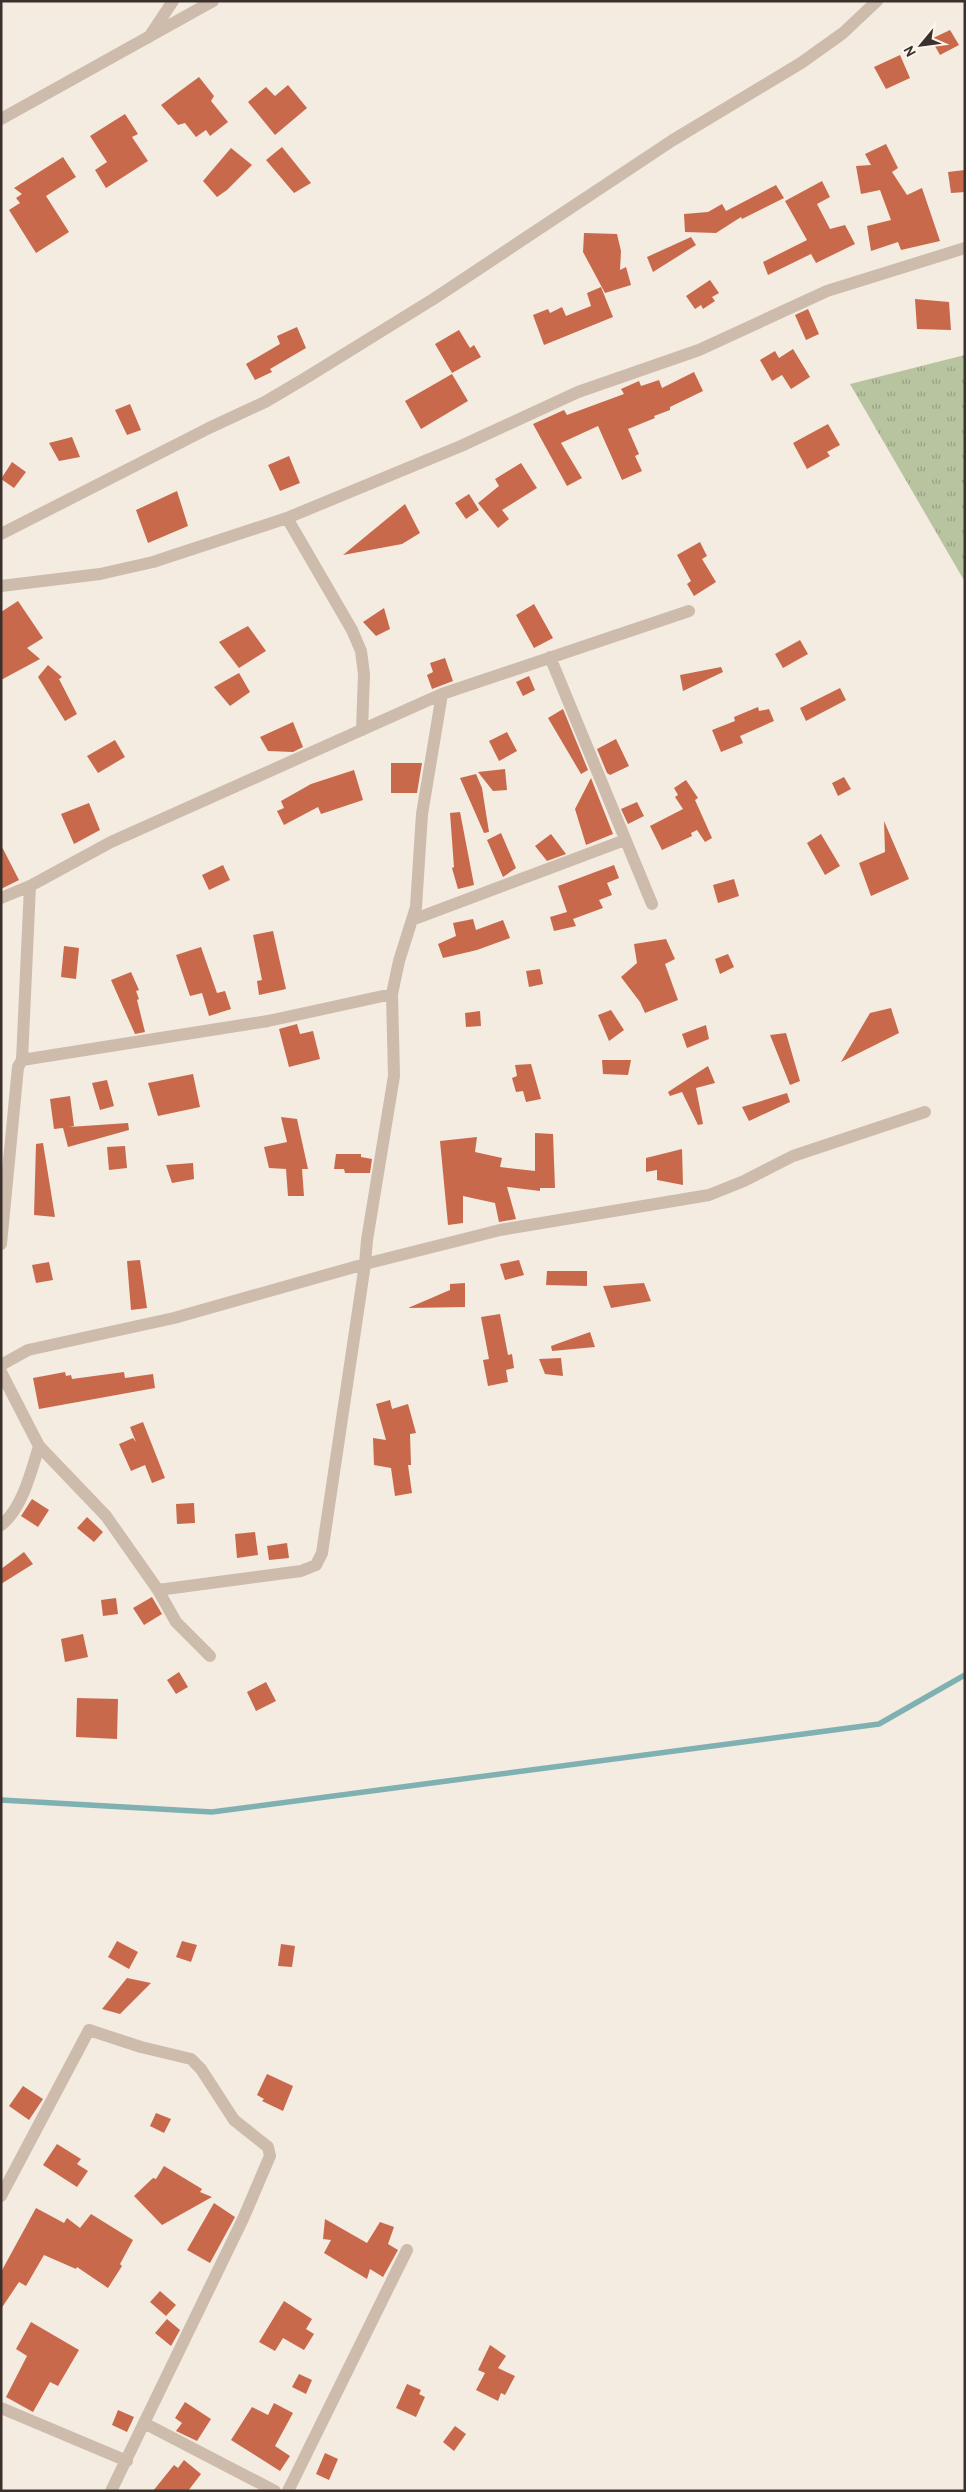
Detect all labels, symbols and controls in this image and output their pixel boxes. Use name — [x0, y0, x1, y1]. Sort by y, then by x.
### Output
north arrow — [896, 20, 946, 70]
text: N — [901, 42, 921, 59]

